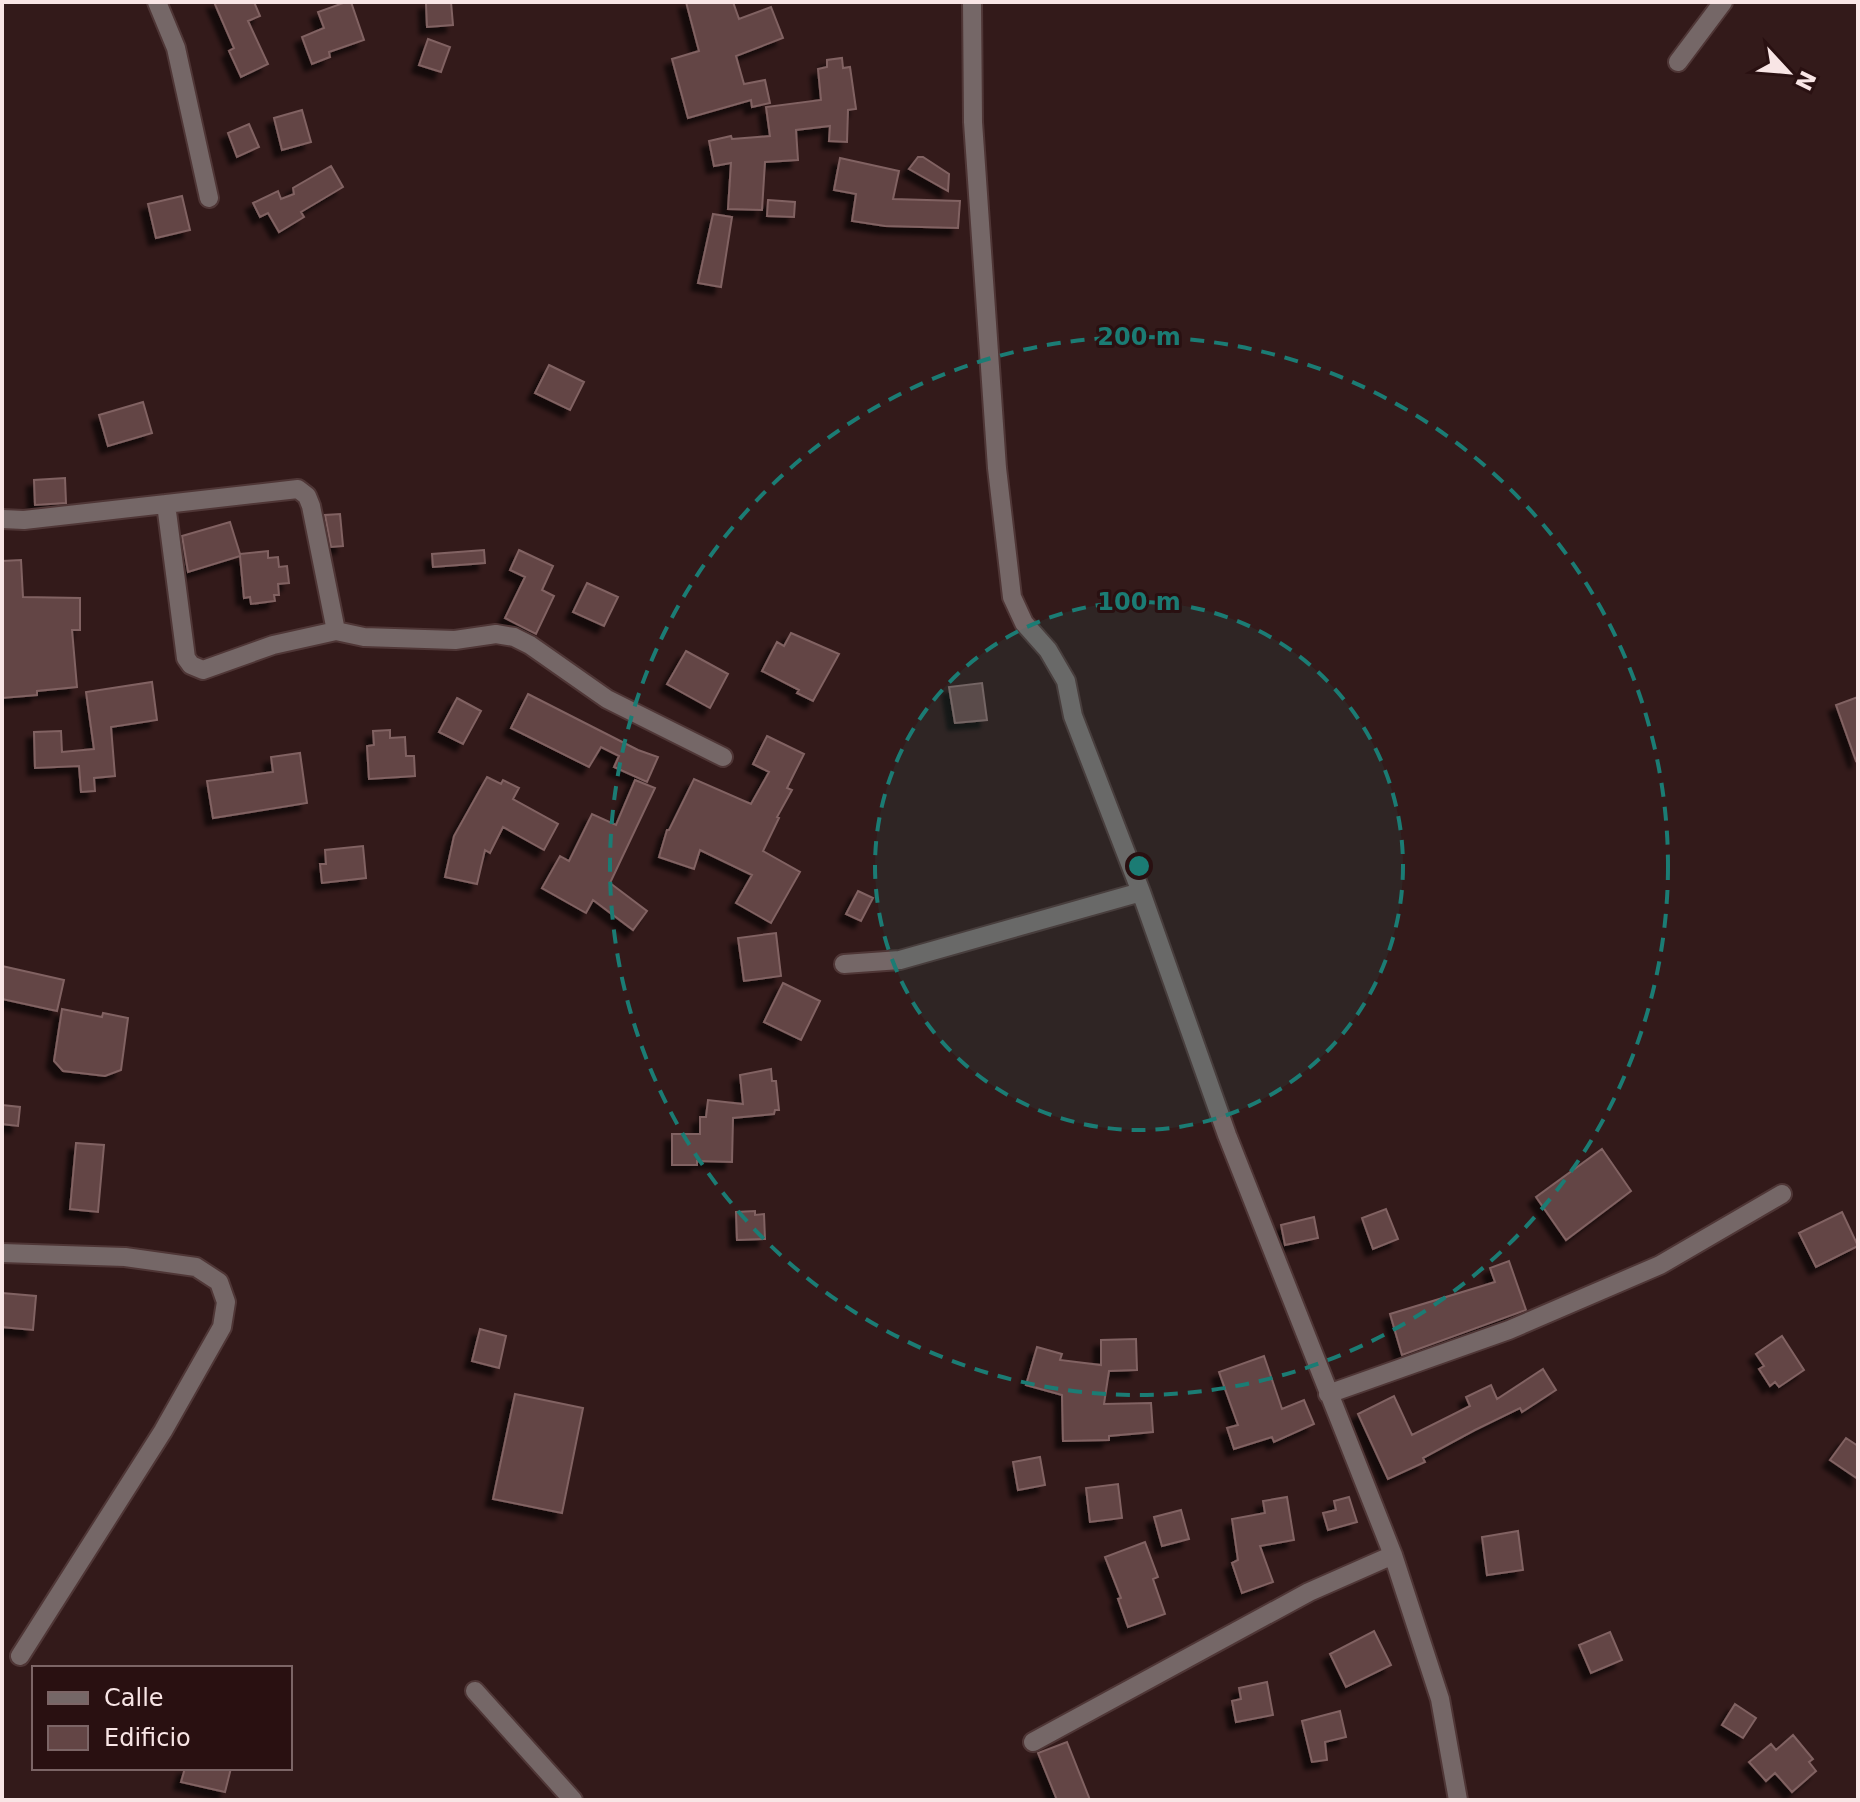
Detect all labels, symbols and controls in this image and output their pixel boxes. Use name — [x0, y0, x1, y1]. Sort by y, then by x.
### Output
north arrow — [1748, 32, 1828, 112]
text: N — [1790, 67, 1821, 94]
text: 200 m — [1097, 323, 1181, 351]
text: 100 m — [1097, 588, 1181, 616]
centre of rings — [1125, 852, 1153, 880]
legend — [32, 1666, 292, 1770]
text: Calle — [104, 1684, 164, 1712]
text: Edificio — [104, 1724, 191, 1752]

